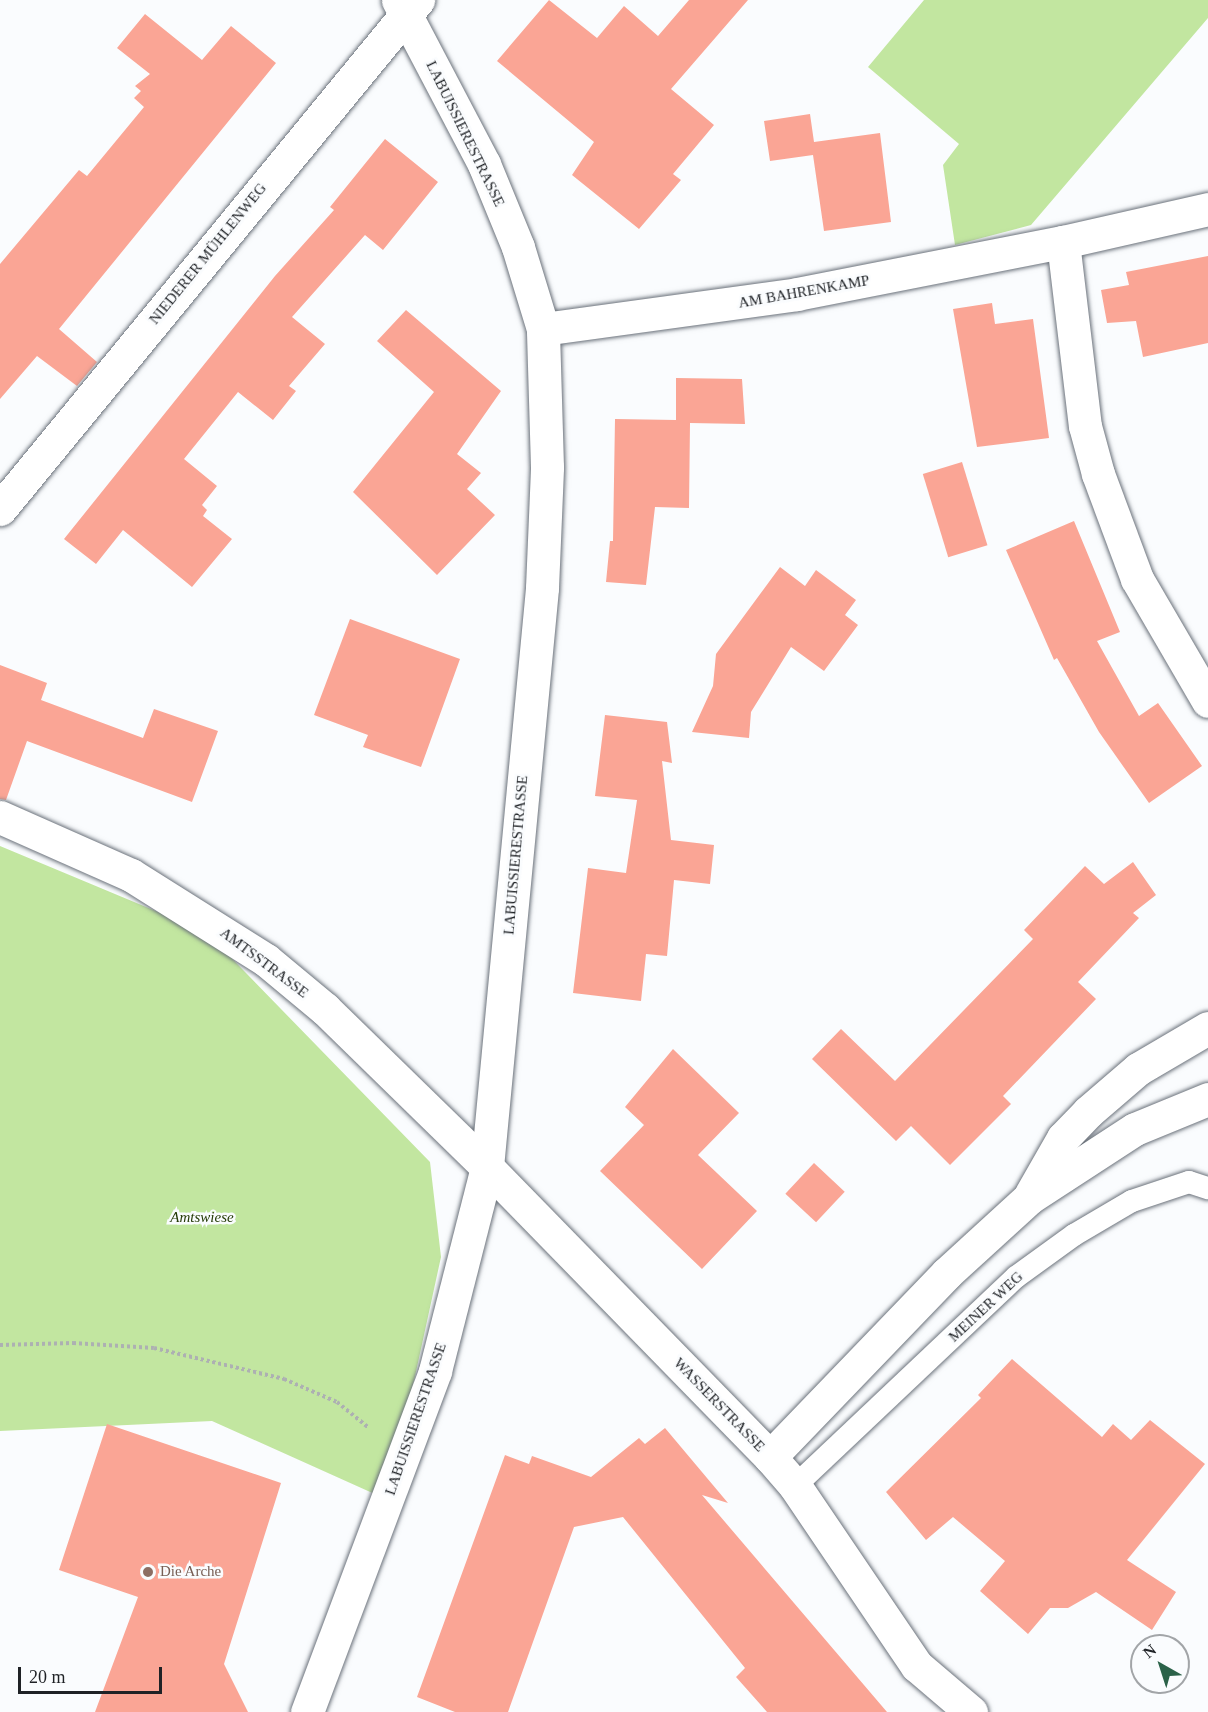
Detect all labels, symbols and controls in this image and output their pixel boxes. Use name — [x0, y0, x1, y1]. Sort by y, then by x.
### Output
street label: LABUISSIERESTRASSE — [422, 58, 508, 210]
street label: NIEDERER MÜHLENWEG — [146, 180, 270, 328]
street label: AM BAHRENKAMP — [737, 272, 871, 312]
street label: LABUISSIERESTRASSE — [500, 775, 532, 935]
street label: AMTSSTRASSE — [216, 924, 312, 1002]
park label: Amtswiese — [170, 1209, 234, 1227]
street label: MEINER WEG — [945, 1268, 1027, 1346]
street label: LABUISSIERESTRASSE — [381, 1340, 451, 1498]
street label: WASSERSTRASSE — [670, 1354, 768, 1456]
place label: Die Arche — [160, 1563, 222, 1581]
marker: Die Arche — [141, 1565, 155, 1579]
north arrow — [1130, 1634, 1190, 1694]
text: N — [1140, 1641, 1159, 1661]
scale bar — [21, 1655, 165, 1693]
text: 20 m — [29, 1667, 66, 1687]

